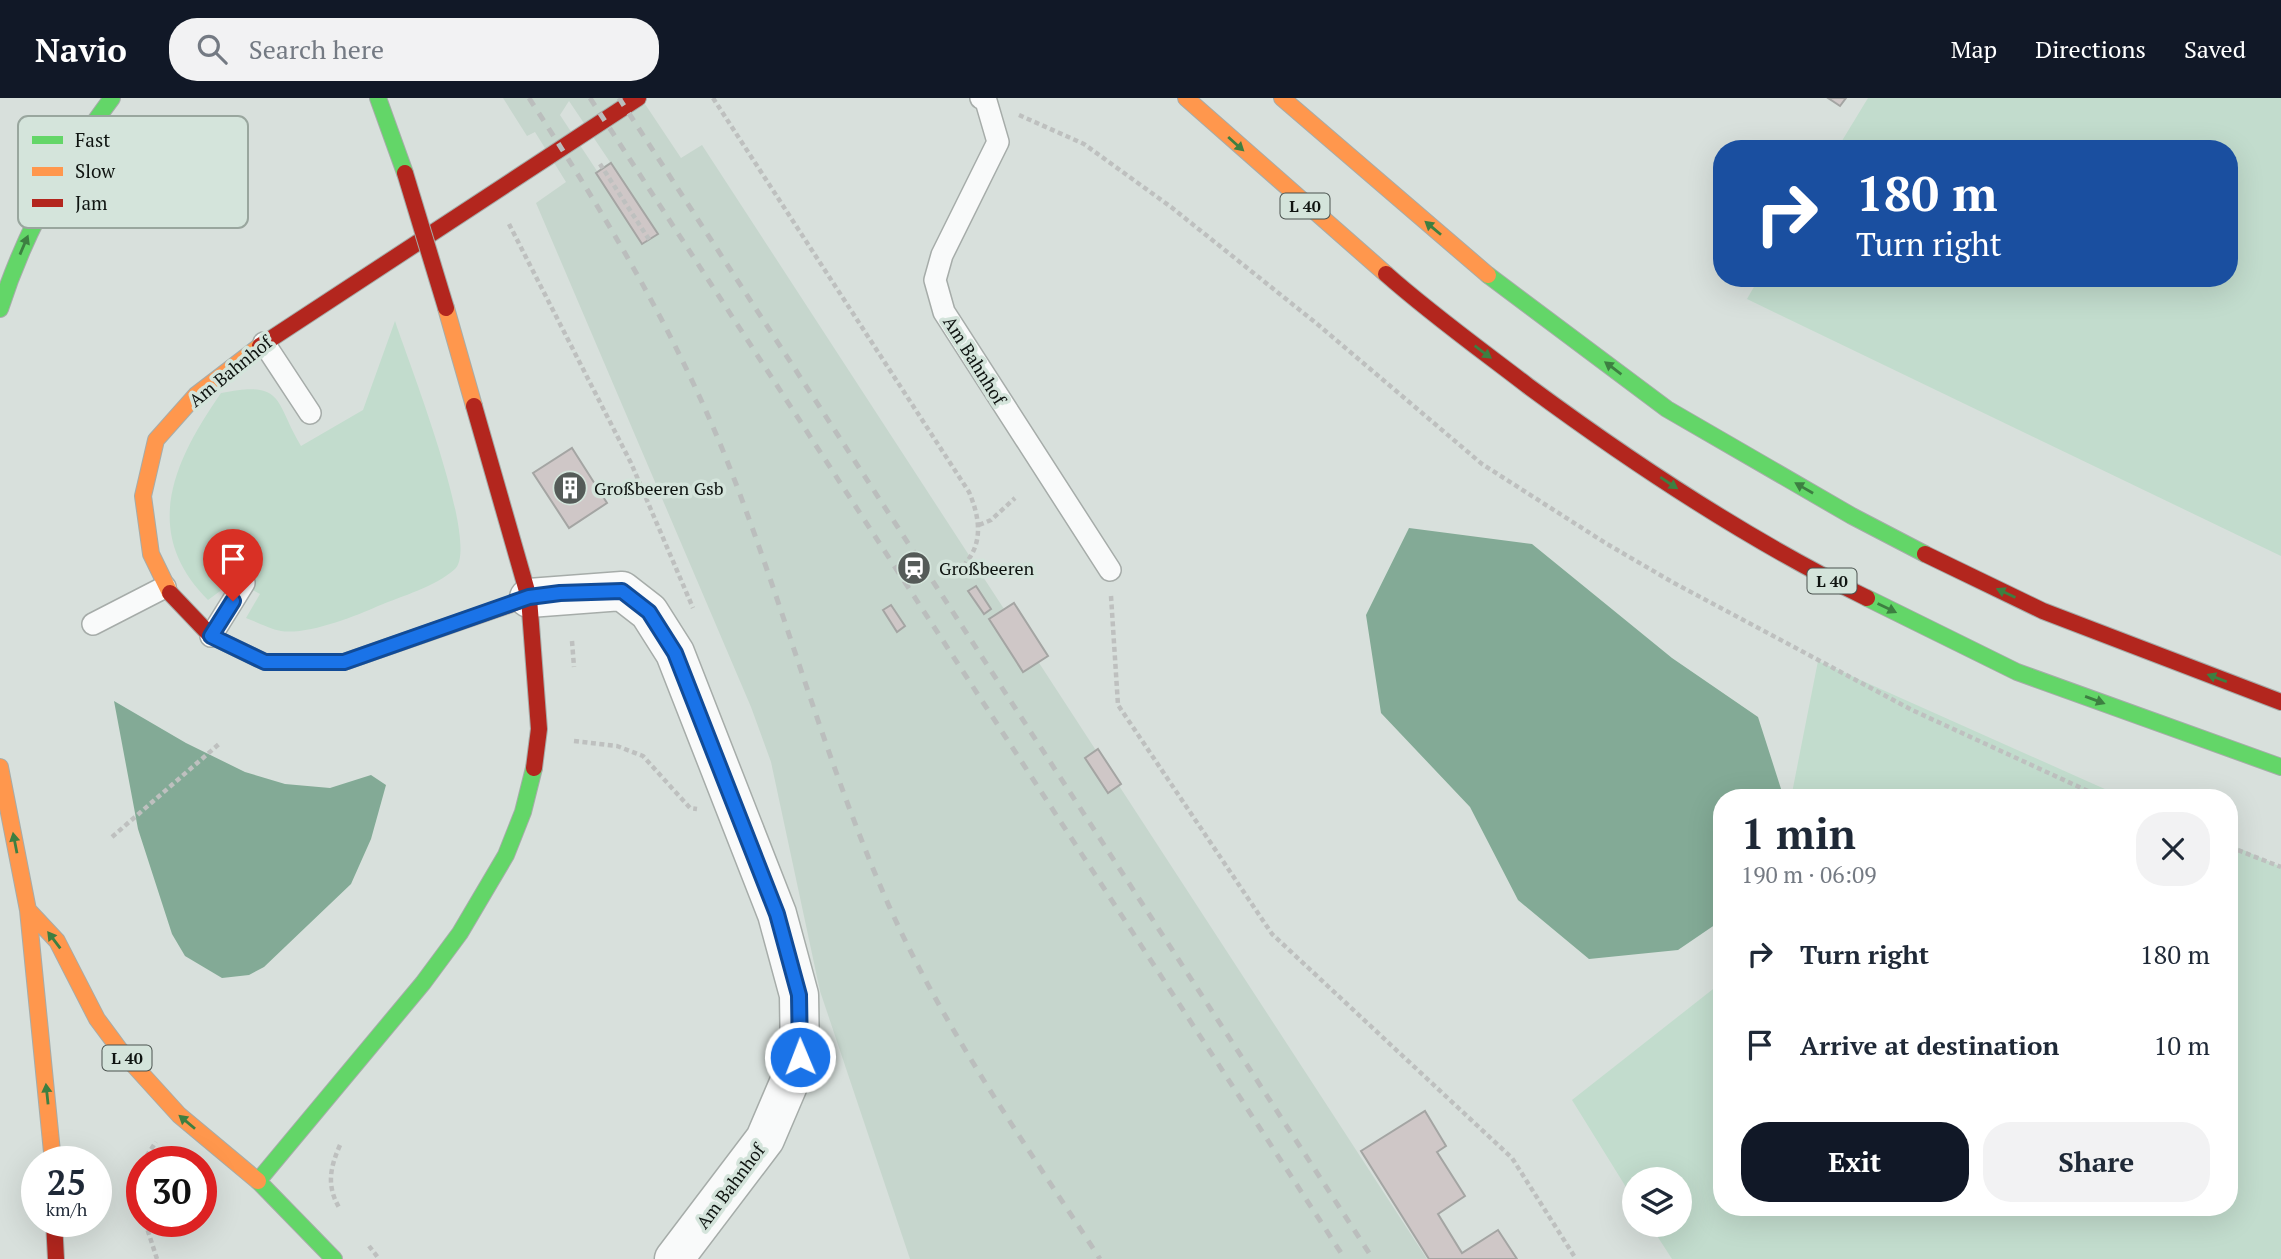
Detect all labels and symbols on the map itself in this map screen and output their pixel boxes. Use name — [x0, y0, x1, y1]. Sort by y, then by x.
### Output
legend — [18, 116, 248, 228]
text: Fast — [75, 127, 110, 152]
one-way arrow — [1227, 136, 1245, 152]
text: Slow — [75, 158, 116, 183]
text: Jam — [75, 190, 108, 215]
road number: L 40 — [1280, 194, 1330, 218]
one-way arrow — [1424, 221, 1442, 236]
one-way arrow — [18, 235, 30, 255]
street label: Am Bahnhof — [938, 311, 1013, 410]
street label: Am Bahnhof — [183, 329, 278, 412]
one-way arrow — [1474, 344, 1492, 358]
one-way arrow — [1603, 361, 1622, 375]
building icon: Großbeeren Gsb — [551, 469, 589, 507]
place label: Großbeeren Gsb — [594, 476, 724, 500]
one-way arrow — [1659, 476, 1678, 489]
one-way arrow — [1795, 482, 1814, 494]
pin — [203, 529, 263, 601]
station icon: Großbeeren — [895, 549, 933, 587]
place label: Großbeeren — [939, 556, 1035, 580]
road number: L 40 — [1808, 568, 1856, 594]
one-way arrow — [1996, 588, 2016, 599]
one-way arrow — [1877, 602, 1897, 613]
one-way arrow — [2207, 672, 2228, 683]
one-way arrow — [2084, 695, 2105, 706]
one-way arrow — [9, 832, 20, 854]
one-way arrow — [46, 931, 61, 949]
position arrow — [763, 1020, 837, 1094]
road number: L 40 — [102, 1046, 152, 1070]
one-way arrow — [41, 1083, 52, 1105]
one-way arrow — [178, 1114, 196, 1129]
street label: Am Bahnhof — [690, 1137, 771, 1233]
speed limit sign: 30 — [126, 1146, 217, 1237]

